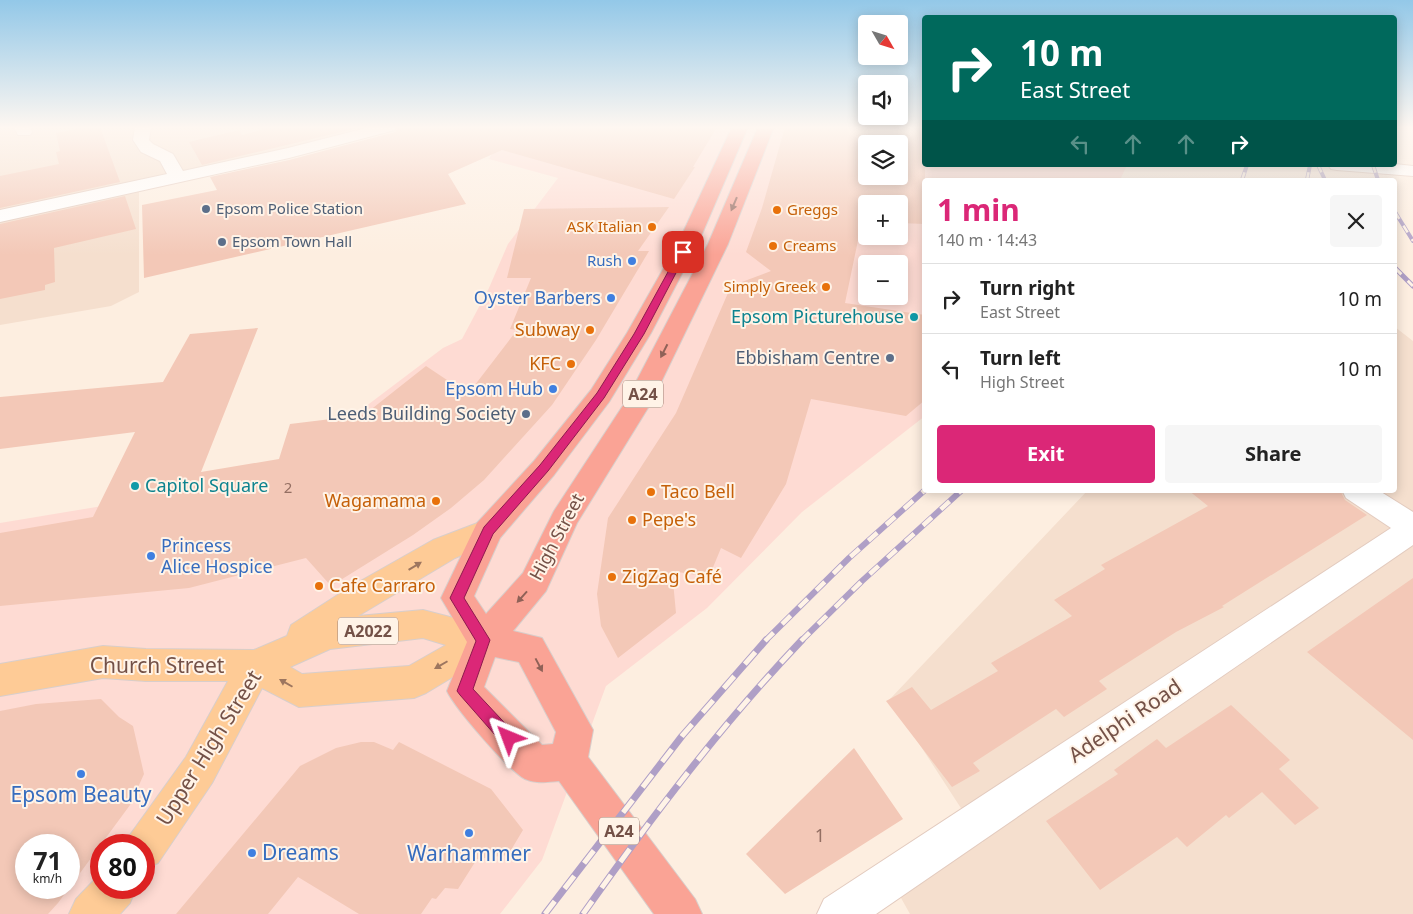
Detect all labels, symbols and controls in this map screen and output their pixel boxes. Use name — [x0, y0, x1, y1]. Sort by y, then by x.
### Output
north arrow — [858, 15, 908, 65]
map controls — [858, 15, 908, 305]
text: 10 m — [1020, 29, 1103, 76]
icon: right — [937, 35, 1002, 100]
text: East Street — [1020, 74, 1130, 104]
button: sound — [858, 75, 908, 125]
icon: left — [1066, 130, 1094, 158]
icon: ahead — [1119, 130, 1147, 158]
icon: ahead — [1172, 130, 1200, 158]
icon: right — [1225, 130, 1253, 158]
button: layers — [858, 135, 908, 185]
text: 1 min — [937, 189, 1020, 230]
button: + — [858, 195, 908, 245]
button: close — [1330, 195, 1382, 247]
one-way arrow — [730, 197, 738, 211]
place label: Epsom Police Station — [216, 198, 363, 218]
place label: Greggs — [787, 199, 838, 219]
marker: Epsom Police Station — [200, 203, 212, 215]
marker: Greggs — [771, 204, 783, 216]
place label: ASK Italian — [567, 216, 642, 236]
marker: ASK Italian — [646, 221, 658, 233]
text: 140 m · 14:43 — [937, 229, 1037, 251]
place label: Epsom Town Hall — [232, 231, 352, 251]
pin — [662, 231, 704, 273]
place label: Creams — [783, 235, 836, 255]
marker: Epsom Town Hall — [216, 236, 228, 248]
icon: arrive — [669, 238, 697, 266]
marker: Creams — [767, 240, 779, 252]
place label: Rush — [587, 250, 622, 270]
marker: Rush — [626, 255, 638, 267]
button: − — [858, 255, 908, 305]
text: Turn right — [980, 275, 1075, 301]
place label: Simply Greek — [723, 276, 816, 296]
marker: Simply Greek — [820, 281, 832, 293]
place label: Oyster Barbers — [474, 285, 601, 309]
icon: right — [937, 285, 965, 313]
text: 10 m — [1338, 286, 1382, 312]
marker: Oyster Barbers — [605, 292, 617, 304]
text: East Street — [980, 301, 1060, 323]
place label: Epsom Picturehouse — [731, 304, 904, 328]
marker: Epsom Picturehouse — [908, 311, 920, 323]
place label: Subway — [515, 317, 581, 341]
marker: Subway — [584, 324, 596, 336]
one-way arrow — [660, 344, 668, 358]
place label: Ebbisham Centre — [735, 345, 880, 369]
text: Turn left — [980, 345, 1061, 371]
place label: KFC — [529, 351, 561, 375]
marker: Ebbisham Centre — [884, 352, 896, 364]
icon: left — [937, 355, 965, 383]
text: 10 m — [1338, 356, 1382, 382]
marker: KFC — [565, 358, 577, 370]
text: High Street — [980, 371, 1065, 393]
place label: Epsom Hub — [445, 376, 543, 400]
road number: A24 — [623, 380, 663, 408]
marker: Epsom Hub — [547, 383, 559, 395]
place label: Leeds Building Society — [327, 401, 517, 425]
marker: Leeds Building Society — [520, 408, 532, 420]
button: Exit — [937, 425, 1155, 483]
button: Share — [1165, 425, 1382, 483]
place label: Capitol Square — [145, 473, 268, 497]
house number: 2 — [284, 477, 292, 497]
place label: Taco Bell — [661, 479, 735, 503]
marker: Capitol Square — [129, 480, 141, 492]
marker: Taco Bell — [645, 486, 657, 498]
place label: Wagamama — [324, 488, 426, 512]
street label: High Street — [523, 488, 589, 584]
marker: Wagamama — [430, 495, 442, 507]
place label: Pepe's — [642, 507, 696, 531]
marker: Pepe's — [626, 514, 638, 526]
place label: Princess Alice Hospice — [161, 533, 273, 578]
marker: Princess Alice Hospice — [145, 550, 157, 562]
one-way arrow — [409, 561, 422, 570]
place label: ZigZag Café — [622, 564, 722, 588]
marker: ZigZag Café — [606, 571, 618, 583]
place label: Cafe Carraro — [329, 573, 436, 597]
marker: Cafe Carraro — [313, 580, 325, 592]
one-way arrow — [517, 590, 528, 603]
road number: A2022 — [338, 618, 398, 644]
street label: Church Street — [90, 651, 225, 679]
one-way arrow — [535, 658, 543, 673]
one-way arrow — [435, 661, 448, 670]
street label: Upper High Street — [149, 664, 267, 830]
street label: Adelphi Road — [1062, 672, 1187, 768]
one-way arrow — [279, 679, 292, 688]
position arrow — [482, 711, 534, 763]
marker: Epsom Beauty — [75, 768, 87, 780]
place label: Epsom Beauty — [11, 780, 152, 808]
road number: A24 — [599, 818, 639, 844]
house number: 1 — [815, 823, 825, 847]
marker: Warhammer — [463, 827, 475, 839]
speed limit sign: 80 — [90, 834, 155, 899]
place label: Dreams — [262, 838, 339, 866]
place label: Warhammer — [407, 839, 531, 867]
text: 71 — [33, 843, 62, 877]
marker: Dreams — [246, 847, 258, 859]
text: km/h — [33, 870, 62, 887]

